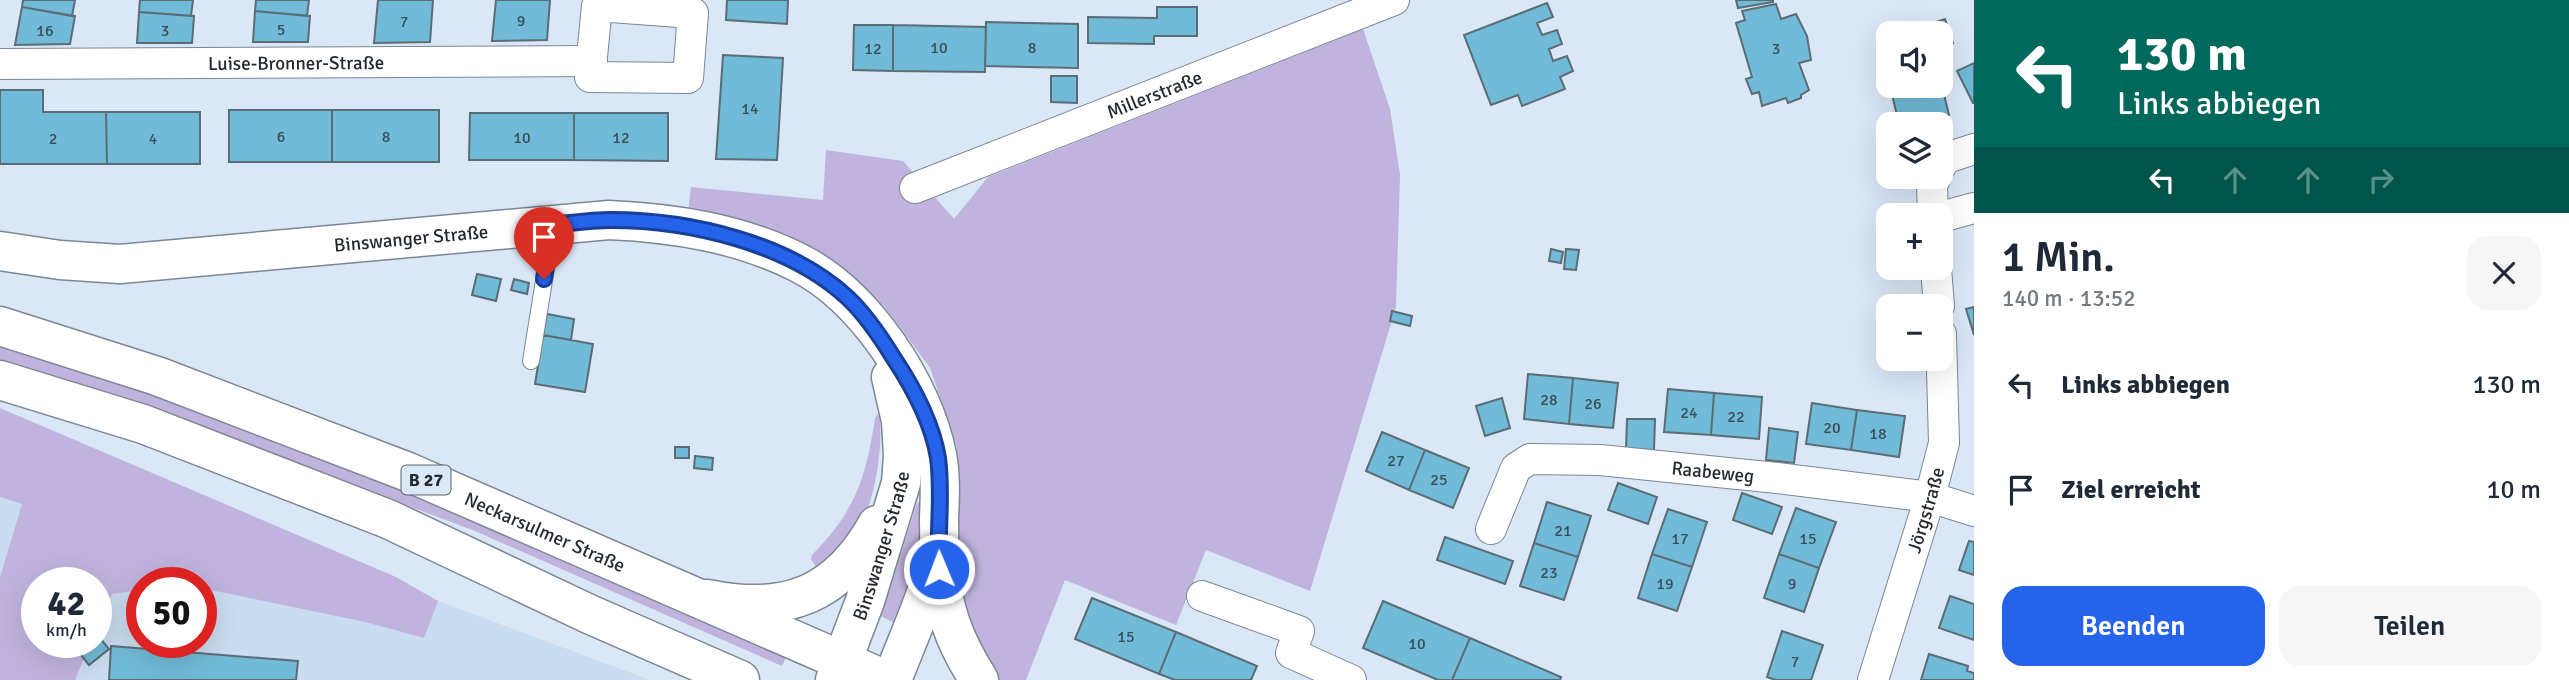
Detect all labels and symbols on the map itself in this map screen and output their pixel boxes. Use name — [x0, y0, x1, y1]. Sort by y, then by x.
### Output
house number: 9 — [517, 11, 525, 31]
house number: 7 — [400, 12, 408, 32]
house number: 5 — [277, 20, 285, 40]
house number: 16 — [36, 21, 54, 41]
house number: 3 — [161, 21, 169, 41]
house number: 10 — [930, 38, 948, 58]
house number: 8 — [1028, 38, 1036, 58]
house number: 12 — [864, 39, 882, 59]
house number: 3 — [1772, 39, 1780, 59]
street label: Luise-Bronner-Straße — [208, 51, 384, 76]
street label: Millerstraße — [1103, 65, 1206, 125]
house number: 14 — [741, 99, 759, 119]
house number: 6 — [277, 127, 285, 147]
house number: 8 — [382, 127, 390, 147]
house number: 10 — [513, 128, 531, 148]
house number: 12 — [612, 128, 630, 148]
house number: 2 — [49, 129, 57, 149]
house number: 4 — [149, 129, 158, 149]
pin — [514, 207, 574, 279]
street label: Binswanger Straße — [333, 220, 489, 258]
house number: 28 — [1540, 390, 1558, 410]
house number: 26 — [1584, 394, 1602, 414]
house number: 24 — [1680, 403, 1698, 423]
house number: 22 — [1727, 407, 1745, 427]
house number: 20 — [1823, 418, 1841, 438]
house number: 18 — [1869, 424, 1887, 444]
house number: 27 — [1387, 451, 1405, 471]
street label: Raabeweg — [1670, 456, 1755, 489]
street label: Jörgstraße — [1902, 465, 1950, 556]
road number: B 27 — [402, 466, 450, 494]
house number: 25 — [1430, 470, 1448, 490]
street label: Binswanger Straße — [848, 471, 915, 624]
street label: Neckarsulmer Straße — [461, 487, 629, 578]
house number: 21 — [1554, 521, 1572, 541]
house number: 17 — [1671, 529, 1689, 549]
house number: 15 — [1799, 529, 1817, 549]
position arrow — [902, 532, 976, 606]
house number: 23 — [1540, 563, 1558, 583]
speed limit sign: 50 — [126, 567, 217, 658]
house number: 19 — [1656, 574, 1674, 594]
house number: 9 — [1788, 574, 1796, 594]
house number: 15 — [1117, 627, 1135, 647]
house number: 10 — [1408, 634, 1426, 654]
house number: 7 — [1791, 652, 1799, 672]

